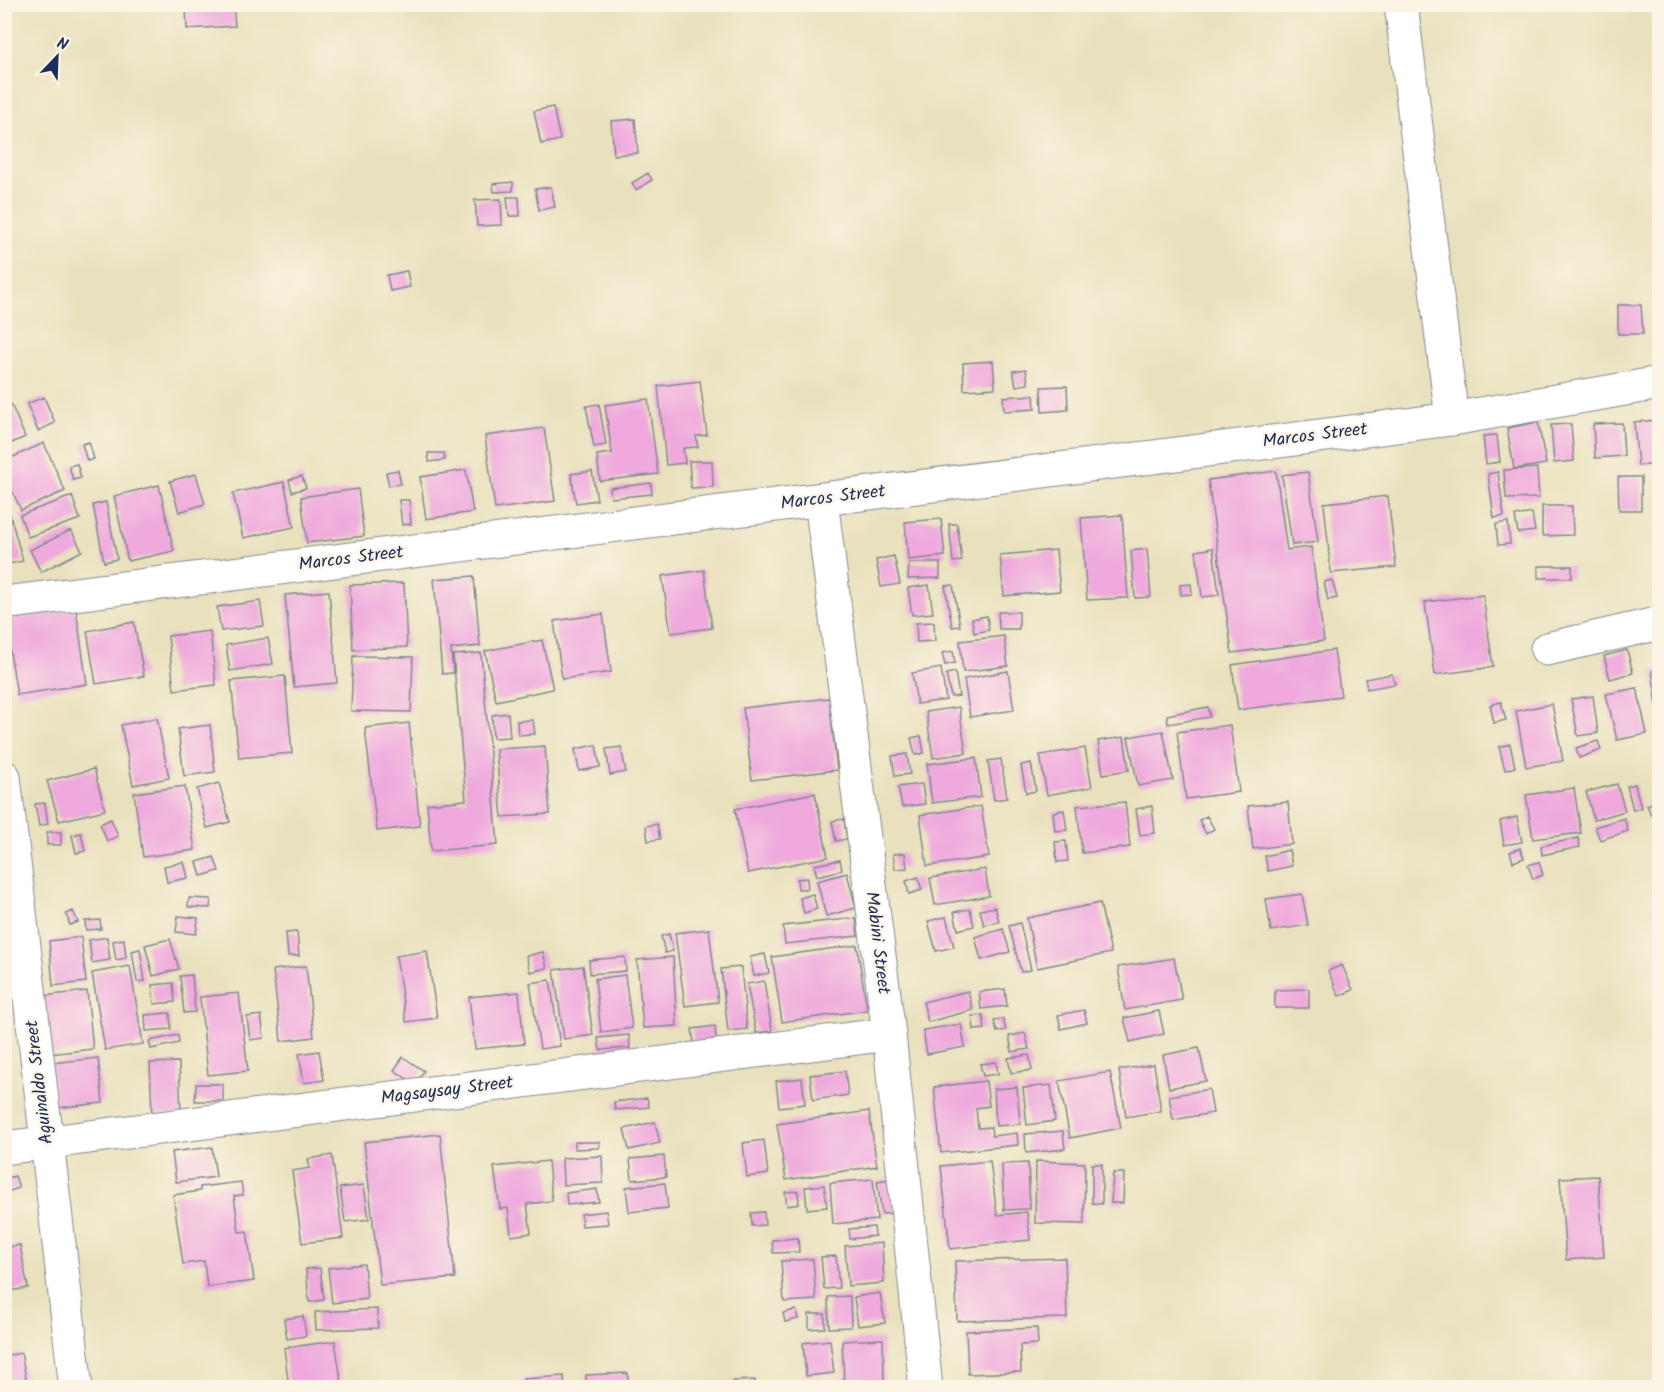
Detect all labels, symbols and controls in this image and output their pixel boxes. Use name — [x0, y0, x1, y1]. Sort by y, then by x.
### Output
north arrow — [27, 27, 87, 87]
text: N — [53, 31, 72, 58]
street label: Marcos Street — [1261, 415, 1370, 457]
street label: Marcos Street — [779, 477, 888, 519]
street label: Marcos Street — [297, 538, 406, 580]
street label: Mabini Street — [856, 890, 898, 997]
street label: Aguinaldo Street — [18, 1017, 62, 1146]
street label: Magsaysay Street — [379, 1068, 516, 1114]

